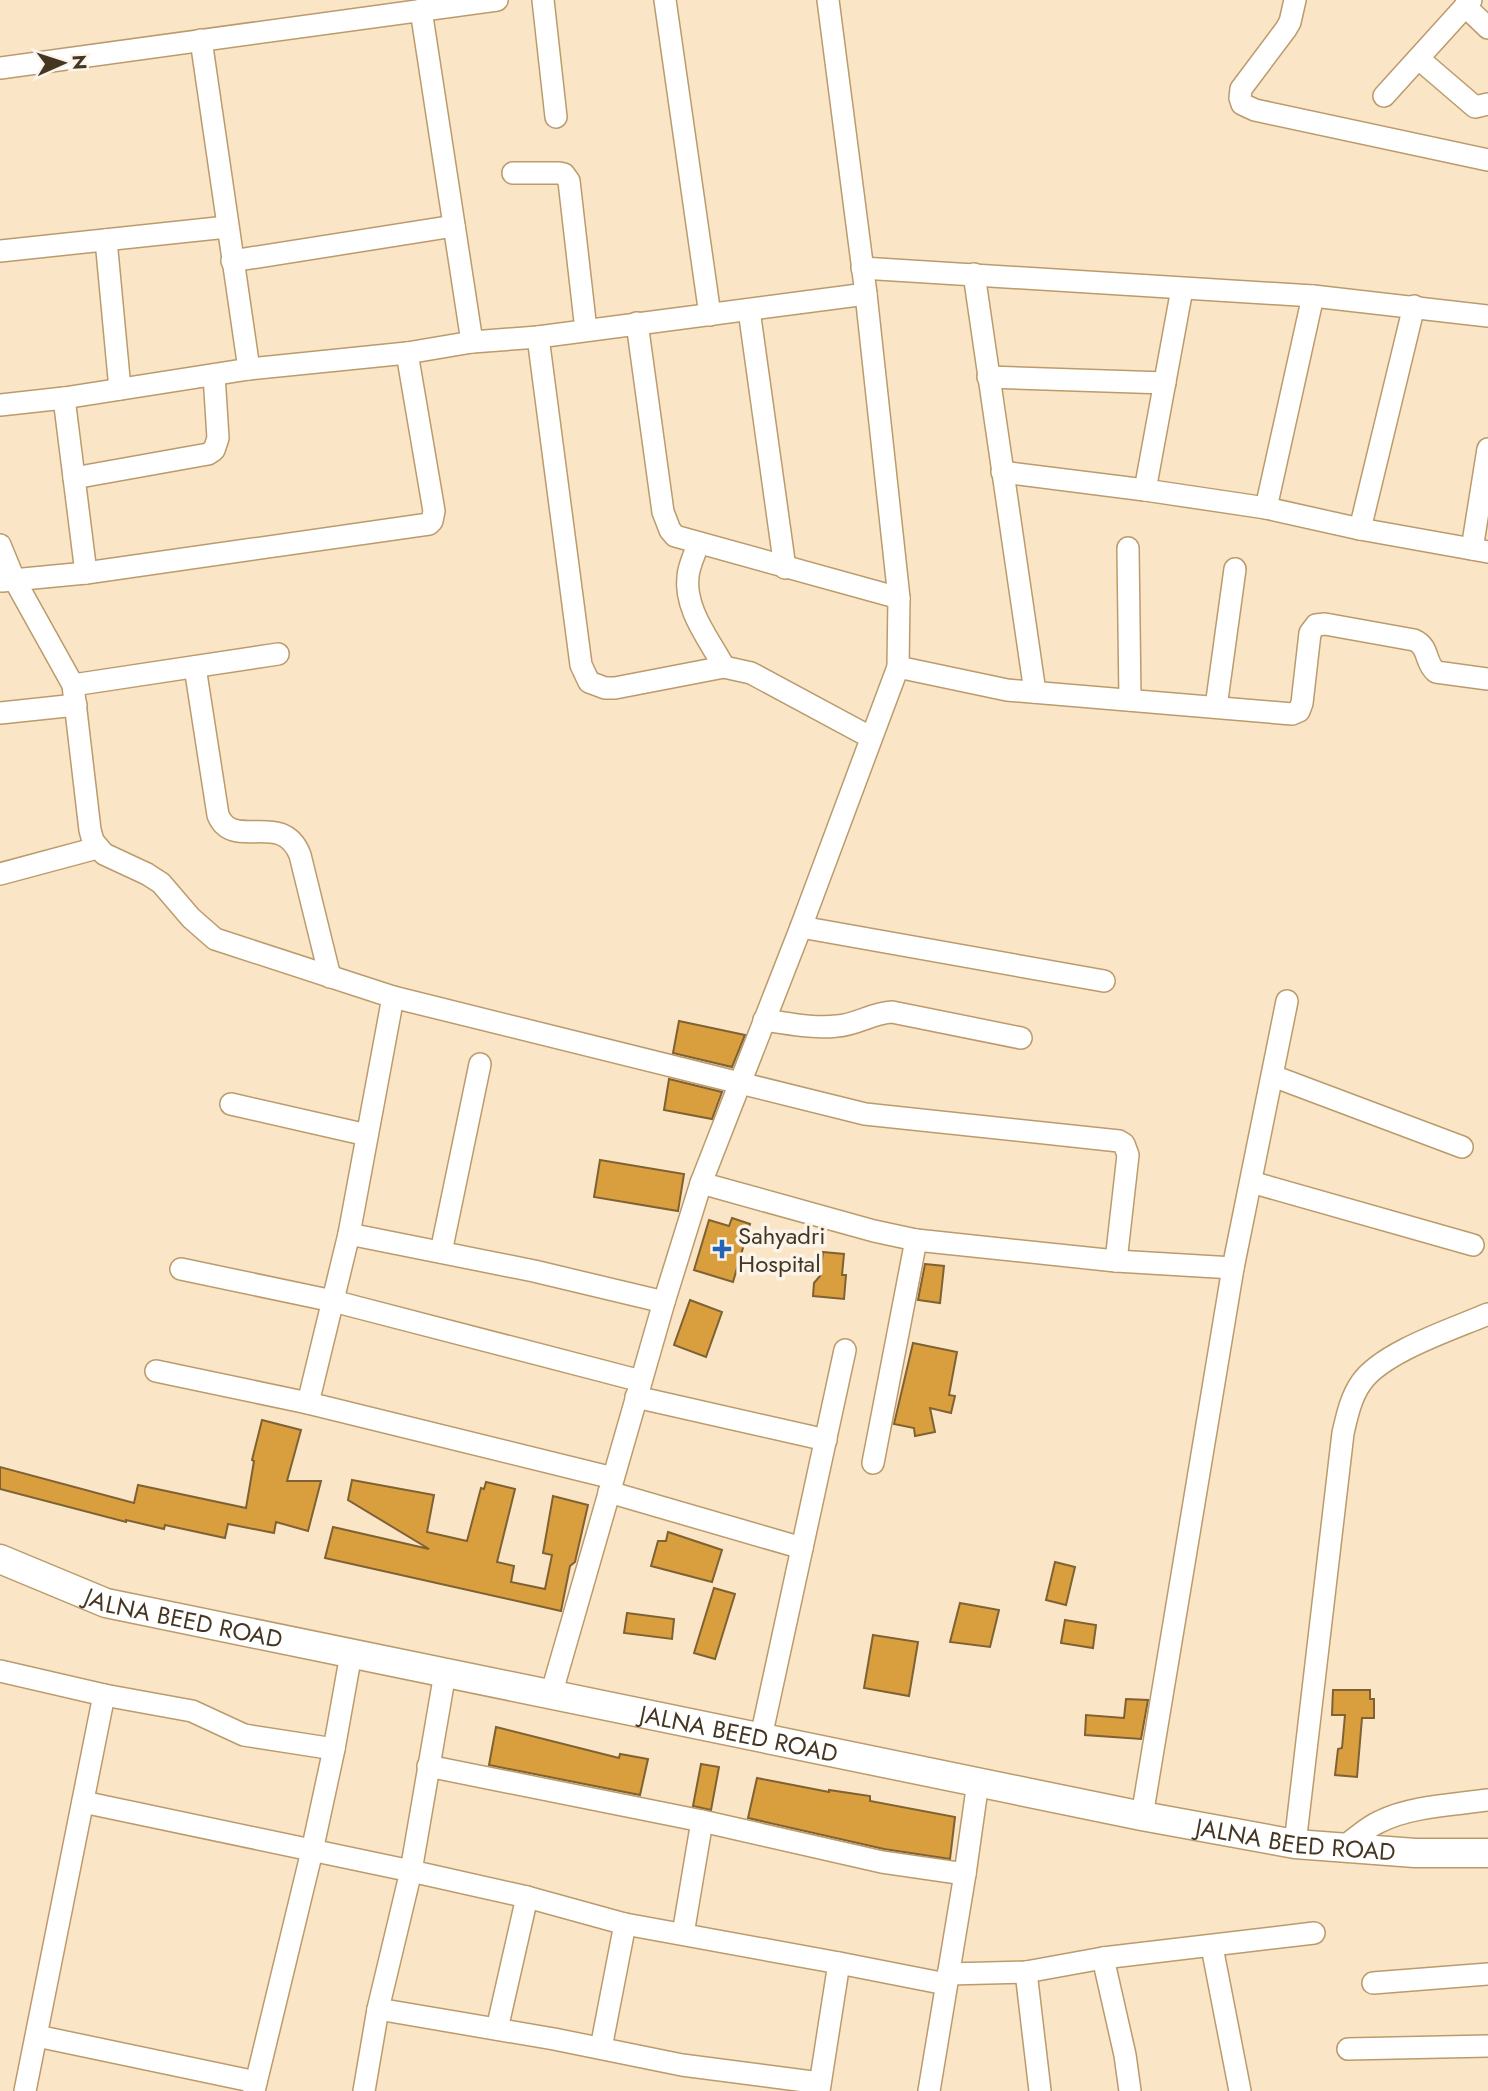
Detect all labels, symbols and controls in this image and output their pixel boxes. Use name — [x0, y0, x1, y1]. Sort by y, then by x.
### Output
north arrow — [28, 28, 98, 98]
text: N — [66, 54, 93, 70]
place label: Sahyadri Hospital — [738, 1218, 825, 1281]
marker: Sahyadri Hospital — [712, 1239, 732, 1259]
street label: JALNA BEED ROAD — [77, 1577, 286, 1656]
street label: JALNA BEED ROAD — [634, 1695, 841, 1771]
street label: JALNA BEED ROAD — [1190, 1808, 1397, 1869]

